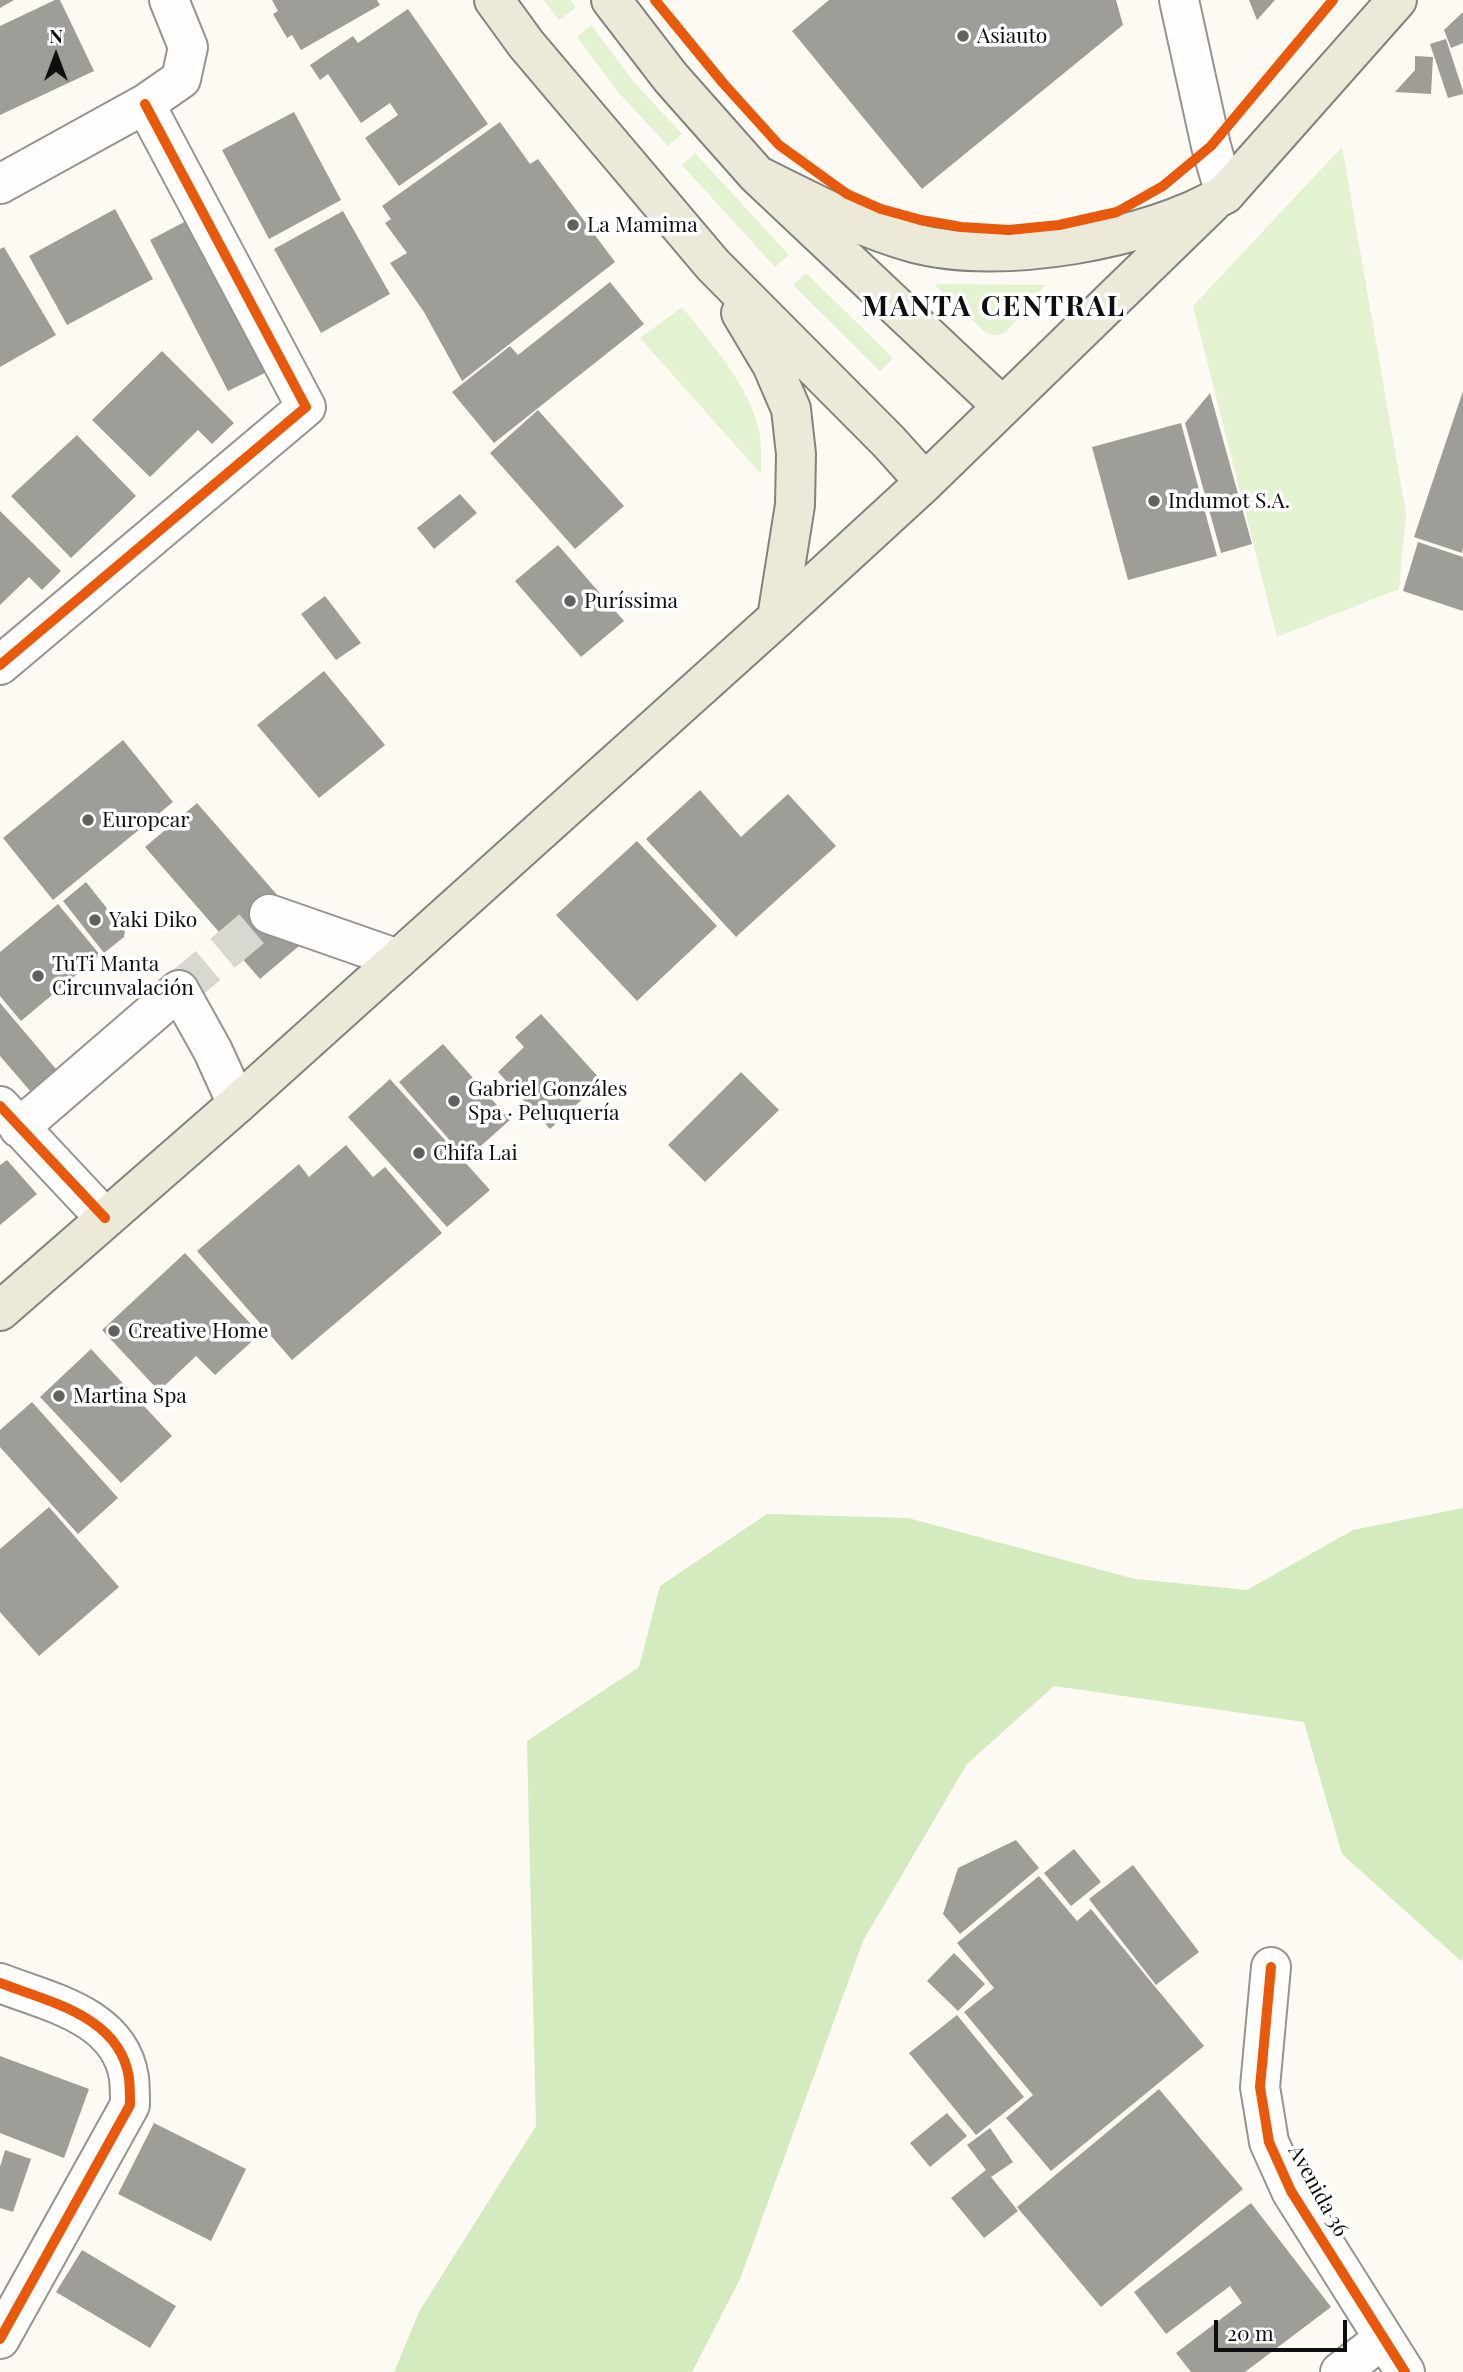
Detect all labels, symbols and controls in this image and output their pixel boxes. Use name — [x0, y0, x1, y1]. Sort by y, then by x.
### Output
north arrow — [21, 21, 91, 91]
text: N — [49, 22, 63, 48]
place label: Asiauto — [977, 23, 1047, 49]
marker: Asiauto — [955, 28, 971, 44]
place label: La Mamima — [587, 212, 698, 238]
marker: La Mamima — [565, 217, 581, 233]
district label: MANTA CENTRAL — [864, 290, 1124, 324]
place label: Indumot S.A. — [1168, 488, 1290, 514]
marker: Indumot S.A. — [1146, 493, 1162, 509]
place label: Puríssima — [584, 588, 678, 614]
marker: Puríssima — [562, 593, 578, 609]
place label: Europcar — [102, 807, 190, 833]
marker: Europcar — [80, 812, 96, 828]
place label: Yaki Diko — [109, 907, 197, 933]
marker: Yaki Diko — [87, 912, 103, 928]
place label: TuTi Manta Circunvalación — [52, 951, 194, 1001]
marker: TuTi Manta Circunvalación — [30, 968, 46, 984]
place label: Gabriel Gonzáles Spa · Peluquería — [468, 1076, 627, 1126]
marker: Gabriel Gonzáles Spa · Peluquería — [446, 1093, 462, 1109]
place label: Chifa Lai — [433, 1140, 518, 1166]
marker: Chifa Lai — [411, 1145, 427, 1161]
place label: Creative Home — [128, 1318, 268, 1344]
marker: Creative Home — [106, 1323, 122, 1339]
place label: Martina Spa — [73, 1383, 187, 1409]
marker: Martina Spa — [51, 1388, 67, 1404]
street label: Avenida 36 — [1283, 2141, 1353, 2241]
scale bar — [1218, 2306, 1351, 2350]
text: 20 m — [1227, 2318, 1274, 2346]

